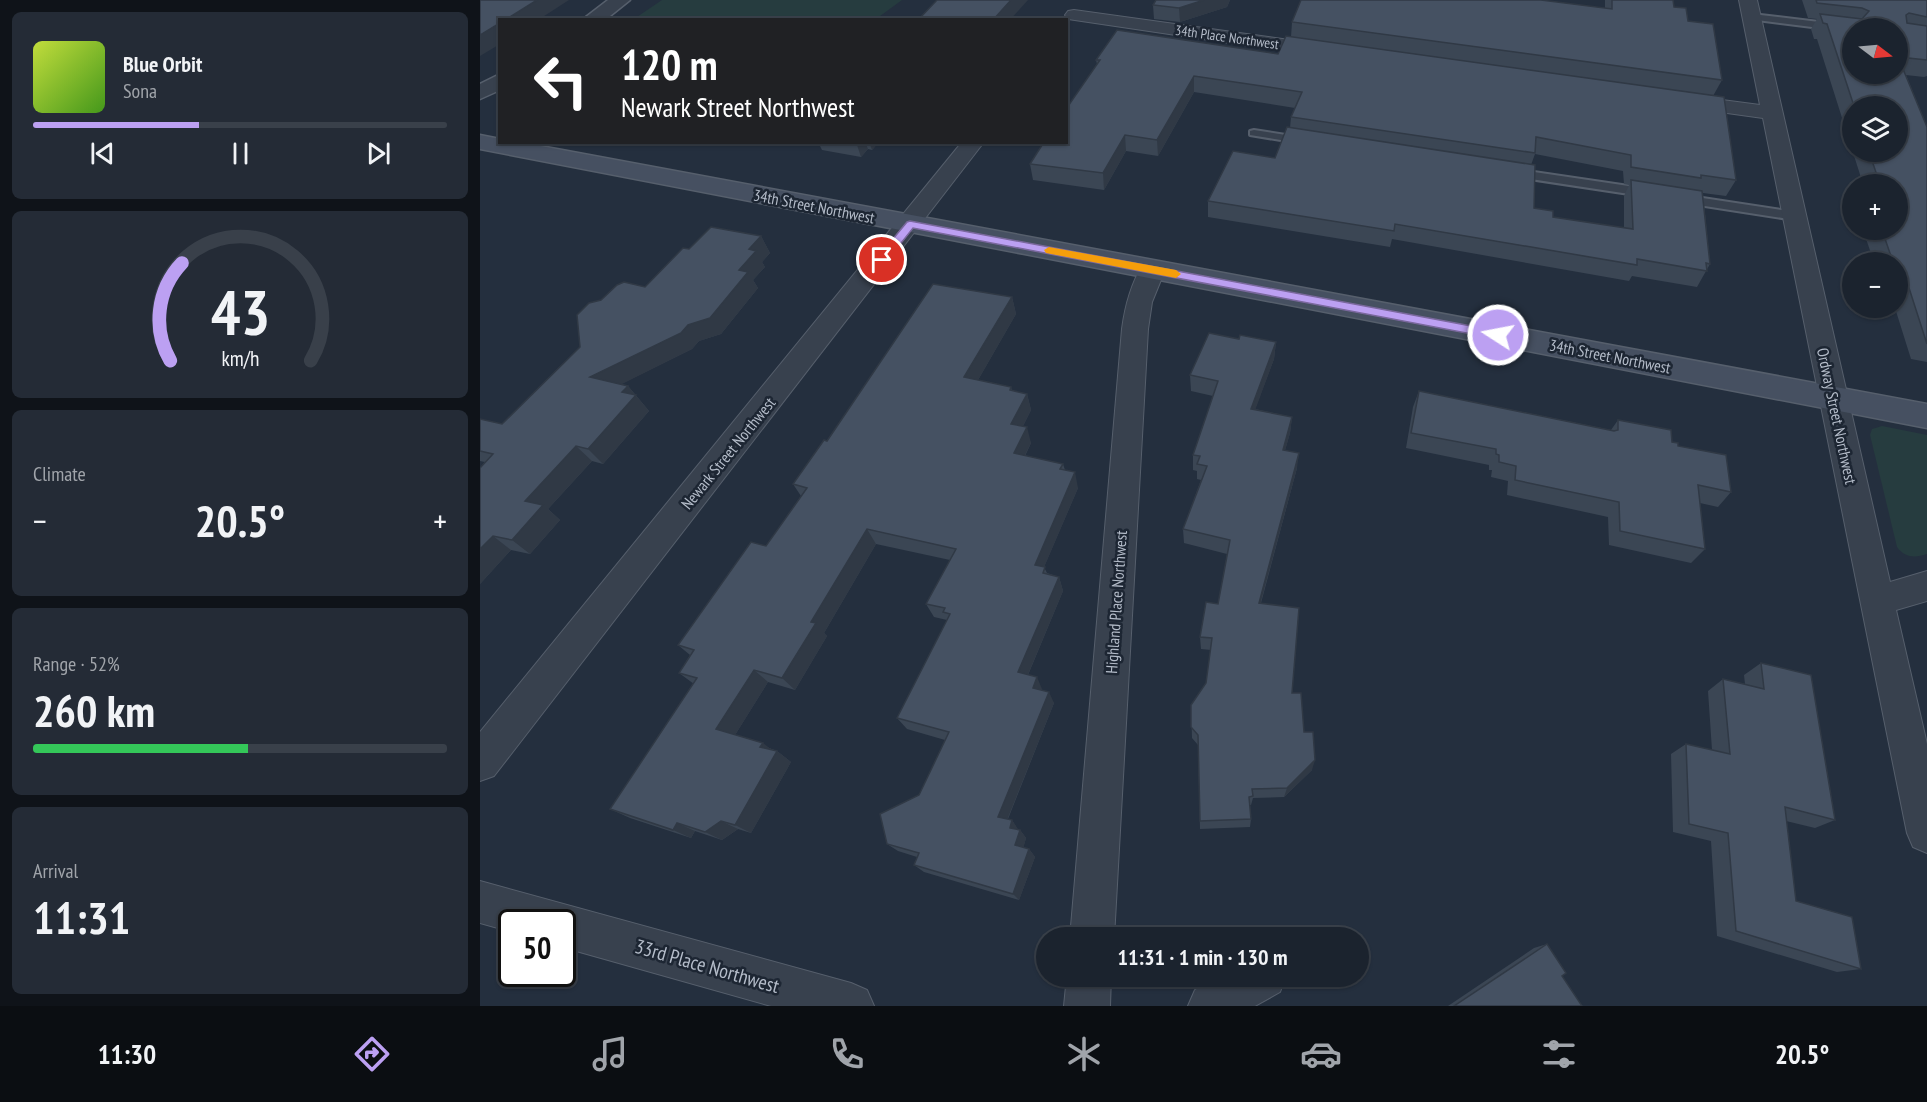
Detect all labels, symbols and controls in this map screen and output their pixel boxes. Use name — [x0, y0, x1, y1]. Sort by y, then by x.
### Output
north arrow — [1842, 18, 1908, 84]
map controls — [1842, 18, 1908, 318]
street label: 34th Place Northwest — [1174, 21, 1280, 53]
text: 120 m — [621, 37, 718, 92]
icon: left — [522, 42, 600, 120]
text: Blue Orbit — [123, 50, 202, 78]
text: Sona — [123, 78, 157, 104]
text: Newark Street Northwest — [621, 90, 855, 124]
button: layers — [1842, 96, 1908, 162]
icon: previous — [86, 137, 119, 170]
icon: pause — [224, 137, 257, 170]
icon: next — [362, 137, 395, 170]
button: + — [1842, 174, 1908, 240]
street label: 34th Street Northwest — [752, 184, 877, 228]
pin — [856, 234, 907, 285]
icon: arrive — [865, 243, 898, 276]
button: − — [1842, 252, 1908, 318]
text: 43 — [210, 271, 270, 352]
position arrow — [1466, 303, 1530, 367]
street label: 34th Street Northwest — [1548, 334, 1673, 378]
text: km/h — [221, 345, 259, 373]
street label: Ordway Street Northwest — [1813, 346, 1861, 487]
street label: Newark Street Northwest — [677, 392, 780, 513]
text: Climate — [33, 461, 86, 487]
text: 20.5° — [195, 491, 285, 549]
text: − — [33, 499, 47, 542]
text: + — [433, 499, 447, 542]
street label: Highland Place Northwest — [1101, 529, 1131, 674]
text: Range · 52% — [33, 651, 120, 677]
text: 260 km — [33, 681, 155, 739]
text: Arrival — [33, 858, 78, 884]
text: 11:31 — [33, 888, 130, 946]
speed limit sign: 50 — [498, 909, 576, 987]
street label: 33rd Place Northwest — [632, 933, 783, 999]
text: 11:31 · 1 min · 130 m — [1117, 943, 1288, 971]
icon: directions — [351, 1033, 393, 1075]
icon: music — [589, 1033, 631, 1075]
icon: phone — [826, 1033, 868, 1075]
icon: climate — [1063, 1033, 1105, 1075]
icon: car — [1300, 1033, 1342, 1075]
icon: filters — [1538, 1033, 1580, 1075]
text: 11:30 — [98, 1037, 156, 1071]
text: 20.5° — [1775, 1037, 1829, 1071]

